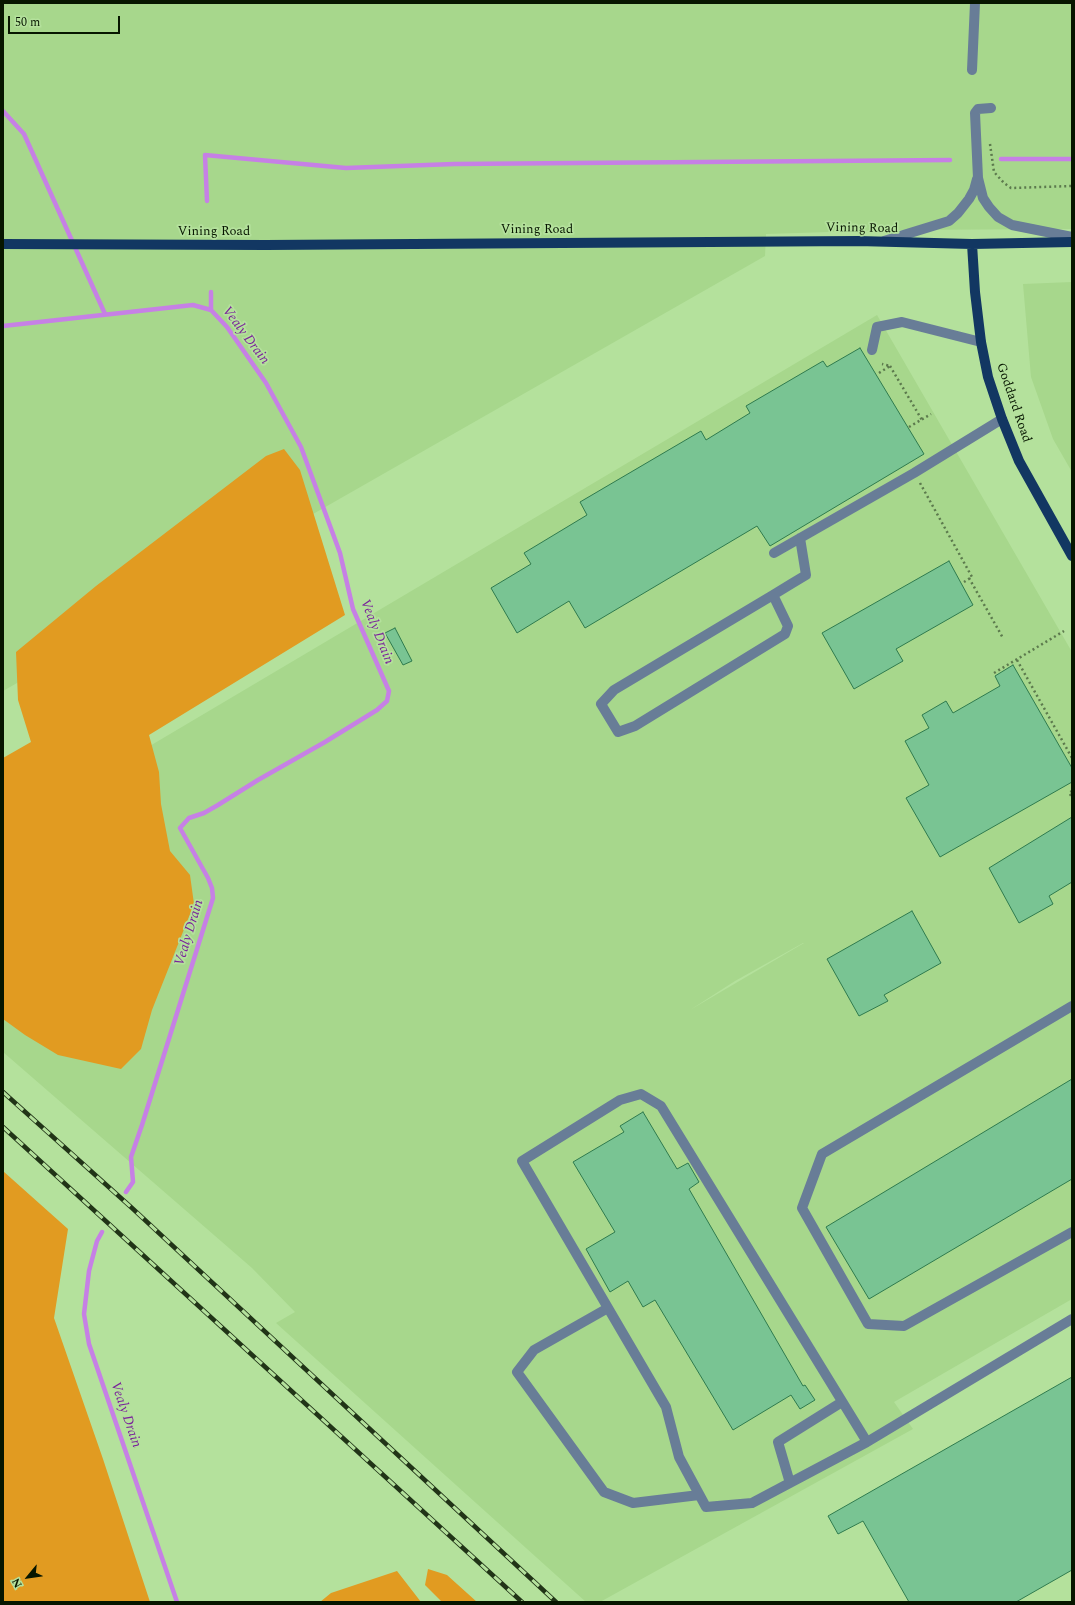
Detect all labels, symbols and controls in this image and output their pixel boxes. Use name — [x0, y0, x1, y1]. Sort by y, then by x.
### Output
scale bar — [10, 8, 122, 34]
text: 50 m — [15, 13, 40, 32]
street label: Vining Road — [826, 221, 898, 237]
street label: Vining Road — [501, 222, 573, 238]
street label: Vining Road — [178, 224, 250, 240]
water label: Vealy Drain — [218, 304, 272, 368]
street label: Goddard Road — [992, 361, 1034, 445]
water label: Vealy Drain — [355, 597, 397, 667]
water label: Vealy Drain — [172, 898, 208, 968]
water label: Vealy Drain — [106, 1380, 144, 1450]
north arrow — [8, 1557, 48, 1597]
text: N — [7, 1575, 27, 1591]

